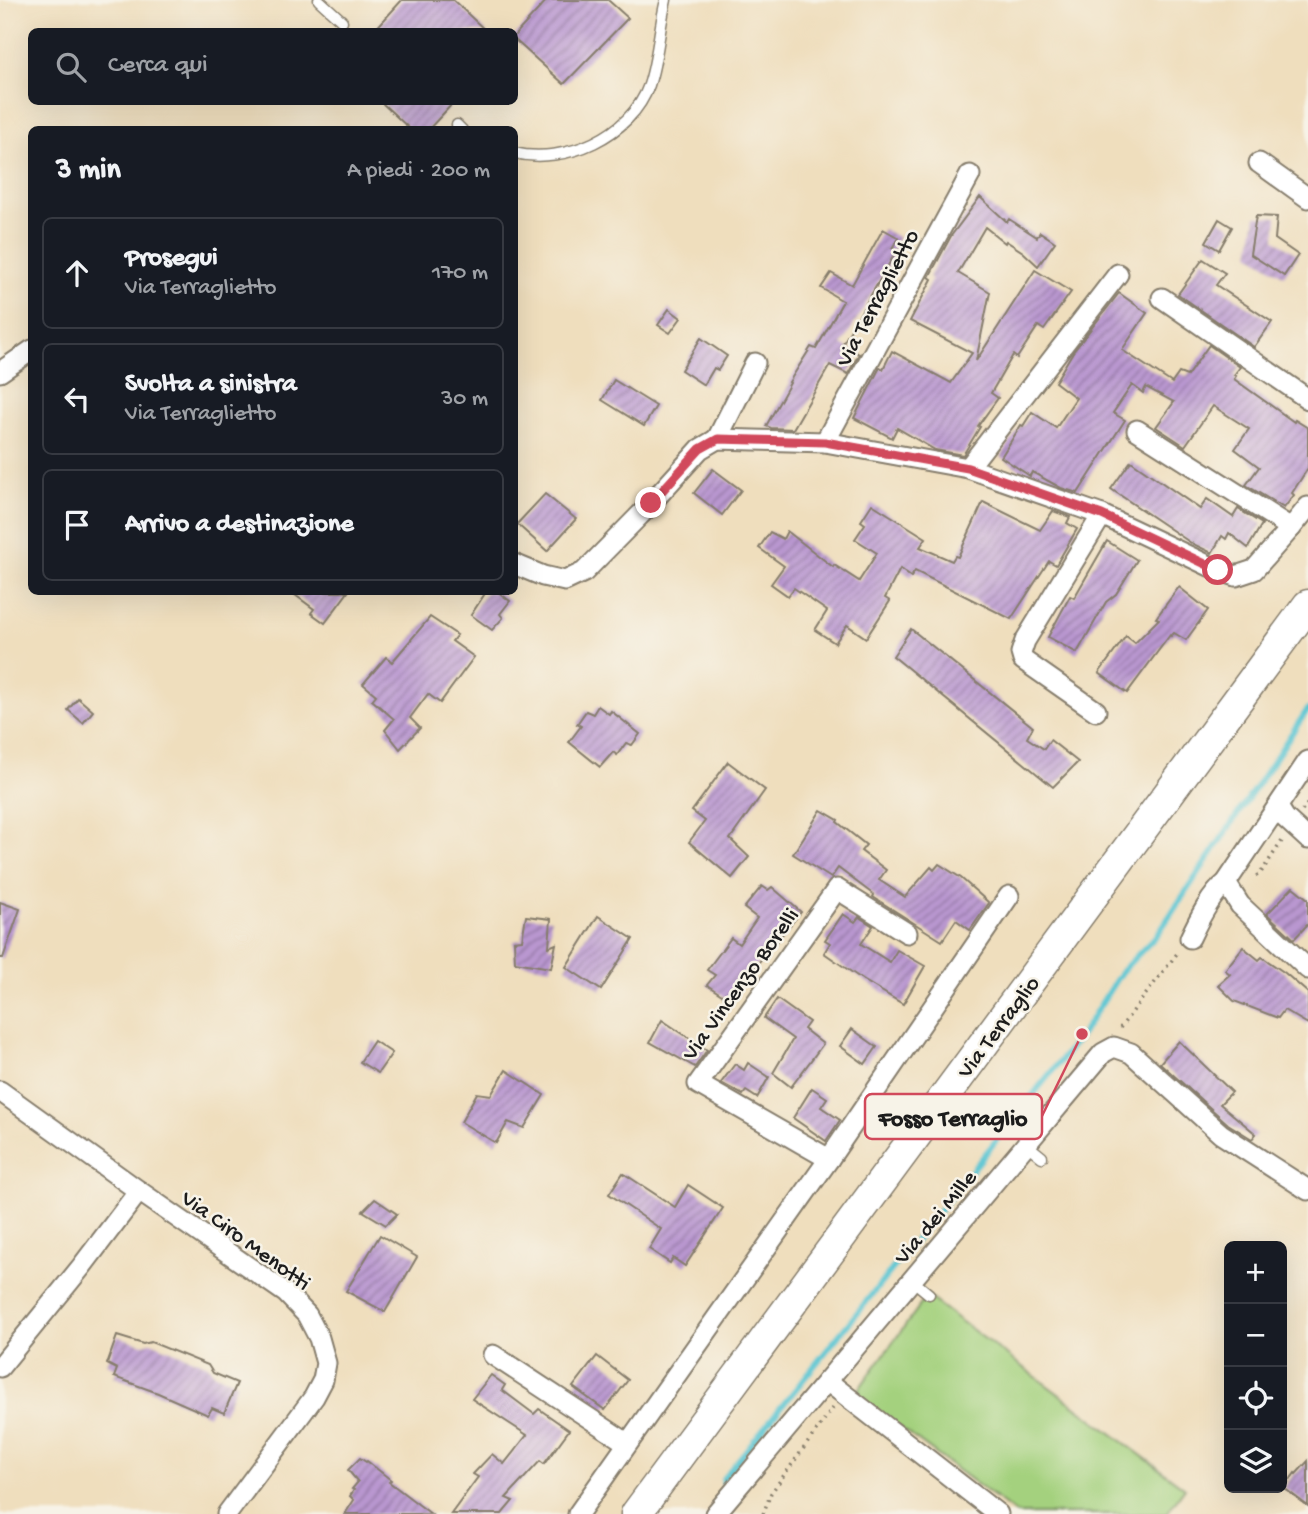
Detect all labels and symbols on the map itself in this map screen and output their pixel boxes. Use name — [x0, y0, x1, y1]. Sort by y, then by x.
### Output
street label: Via Terraglietto — [831, 225, 927, 373]
route end — [635, 487, 666, 518]
route start — [1202, 554, 1233, 585]
street label: Via Vincenzo Borelli — [677, 904, 806, 1067]
street label: Via Terraglio — [952, 972, 1047, 1085]
callout: Fosso Terraglio — [865, 1094, 1042, 1139]
text: Fosso Terraglio — [877, 1106, 1028, 1135]
street label: Via dei Mille — [889, 1165, 985, 1272]
street label: Via Ciro Menotti — [174, 1185, 315, 1298]

